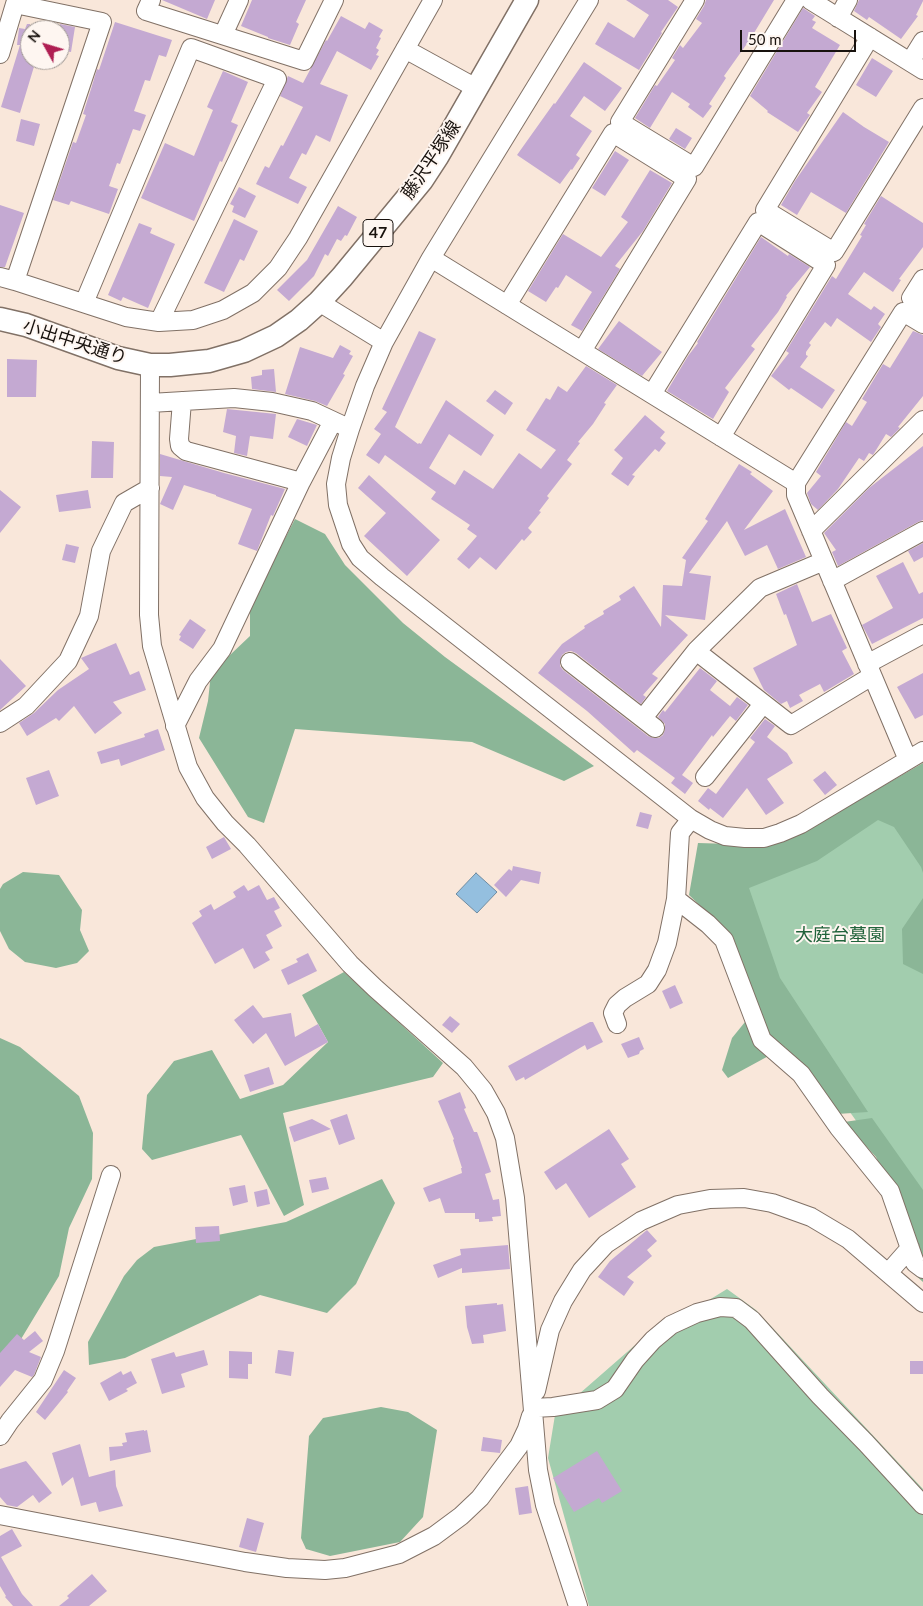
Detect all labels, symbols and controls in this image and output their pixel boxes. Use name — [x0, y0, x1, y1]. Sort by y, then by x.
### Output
north arrow — [20, 20, 70, 70]
scale bar — [743, 20, 859, 52]
text: N — [24, 26, 44, 45]
text: 50 m — [748, 30, 782, 48]
street label: 藤沢平塚線 — [397, 117, 465, 203]
road number: 47 — [363, 220, 393, 247]
street label: 小出中央通り — [20, 315, 130, 369]
park label: 大庭台墓園 — [795, 924, 885, 946]

